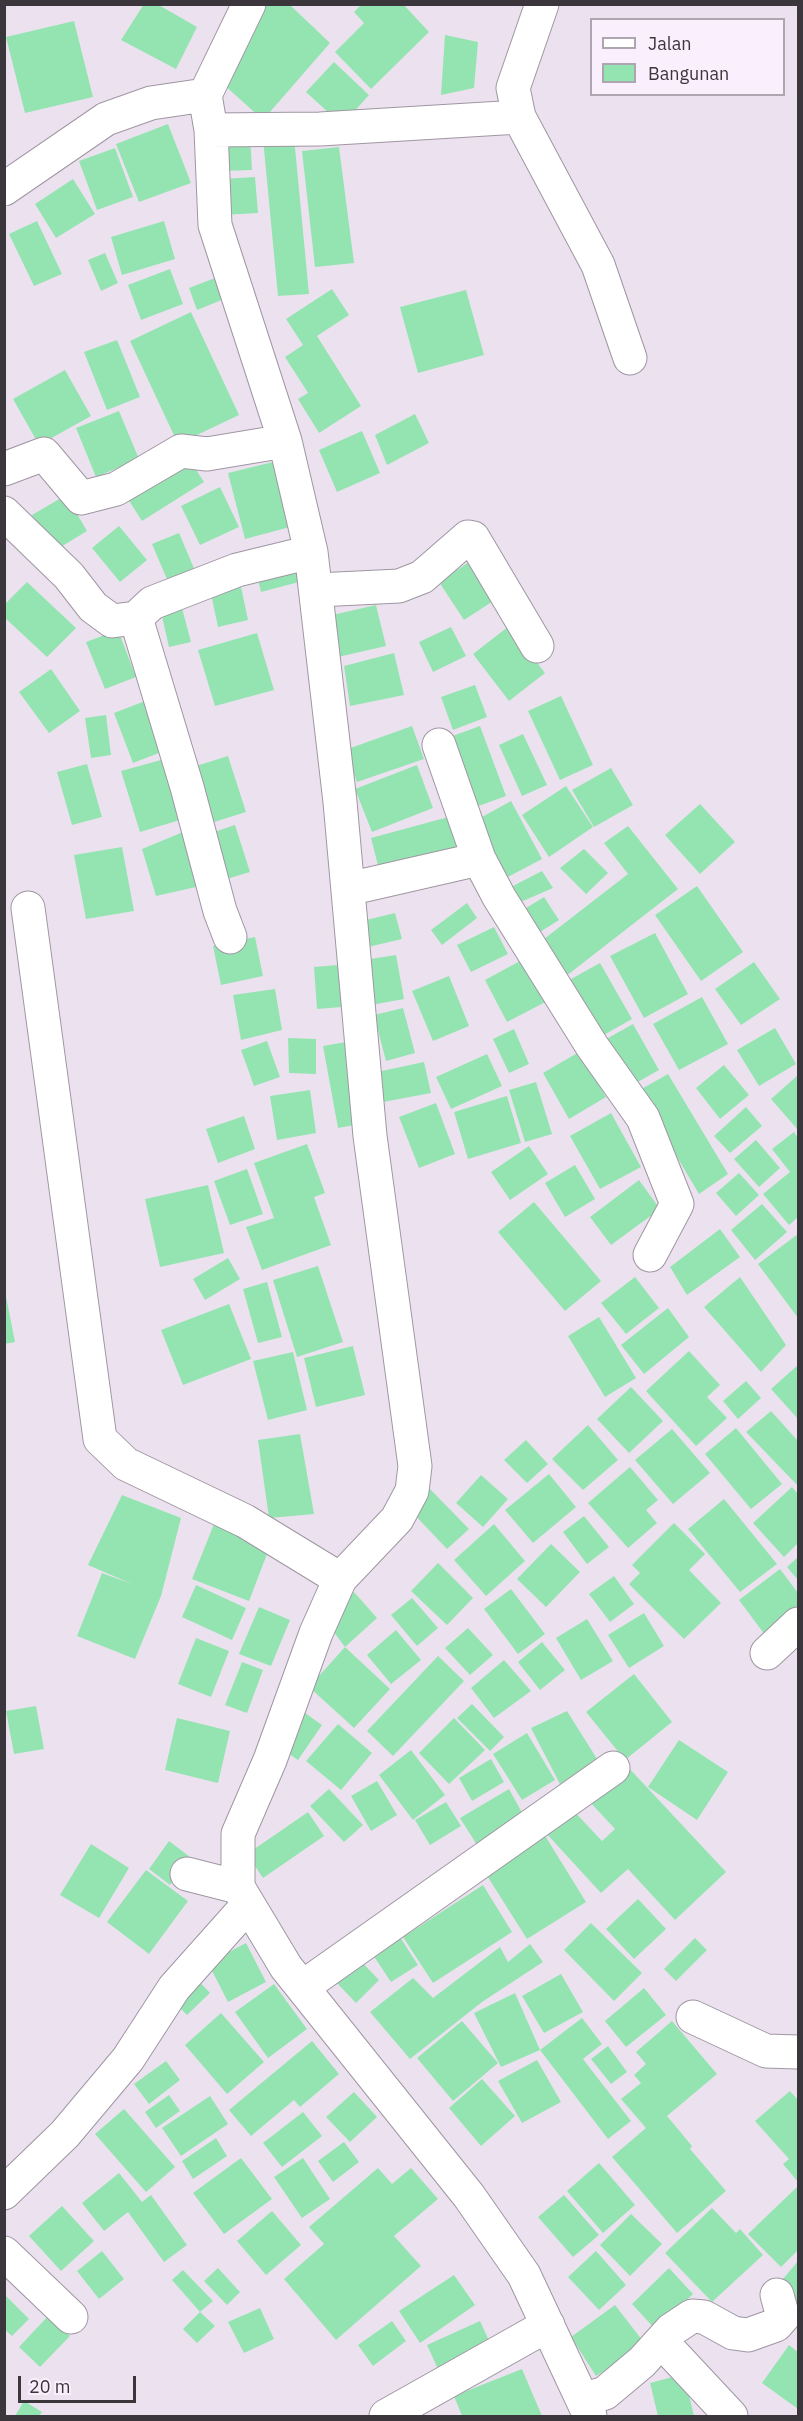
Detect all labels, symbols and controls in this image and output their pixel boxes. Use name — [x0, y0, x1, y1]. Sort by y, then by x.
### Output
legend — [590, 18, 785, 96]
text: Jalan — [648, 32, 692, 55]
text: Bangunan — [648, 62, 729, 85]
scale bar — [21, 2364, 140, 2402]
text: 20 m — [29, 2375, 71, 2398]

